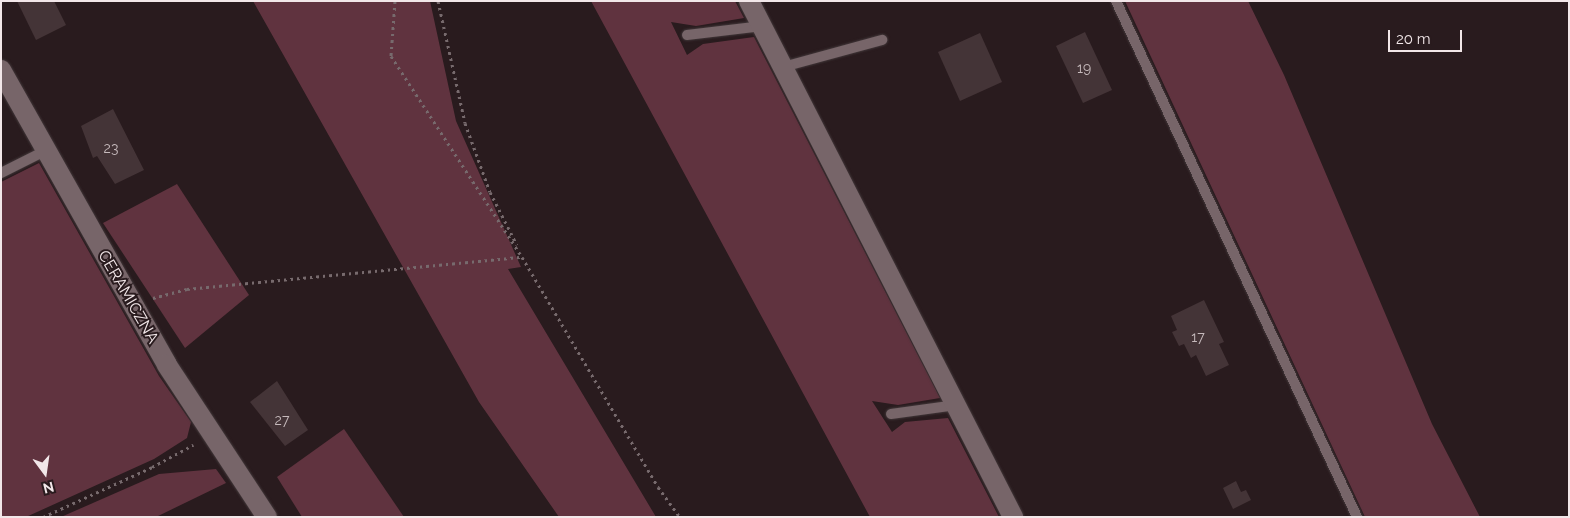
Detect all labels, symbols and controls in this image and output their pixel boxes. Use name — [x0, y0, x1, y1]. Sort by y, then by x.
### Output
scale bar — [1390, 20, 1464, 52]
text: 20 m — [1396, 30, 1431, 48]
house number: 19 — [1077, 60, 1091, 76]
house number: 23 — [104, 140, 118, 156]
street label: CERAMICZNA — [94, 247, 162, 347]
house number: 17 — [1191, 329, 1205, 345]
house number: 27 — [275, 412, 289, 428]
north arrow — [20, 448, 70, 498]
text: N — [42, 478, 56, 497]

